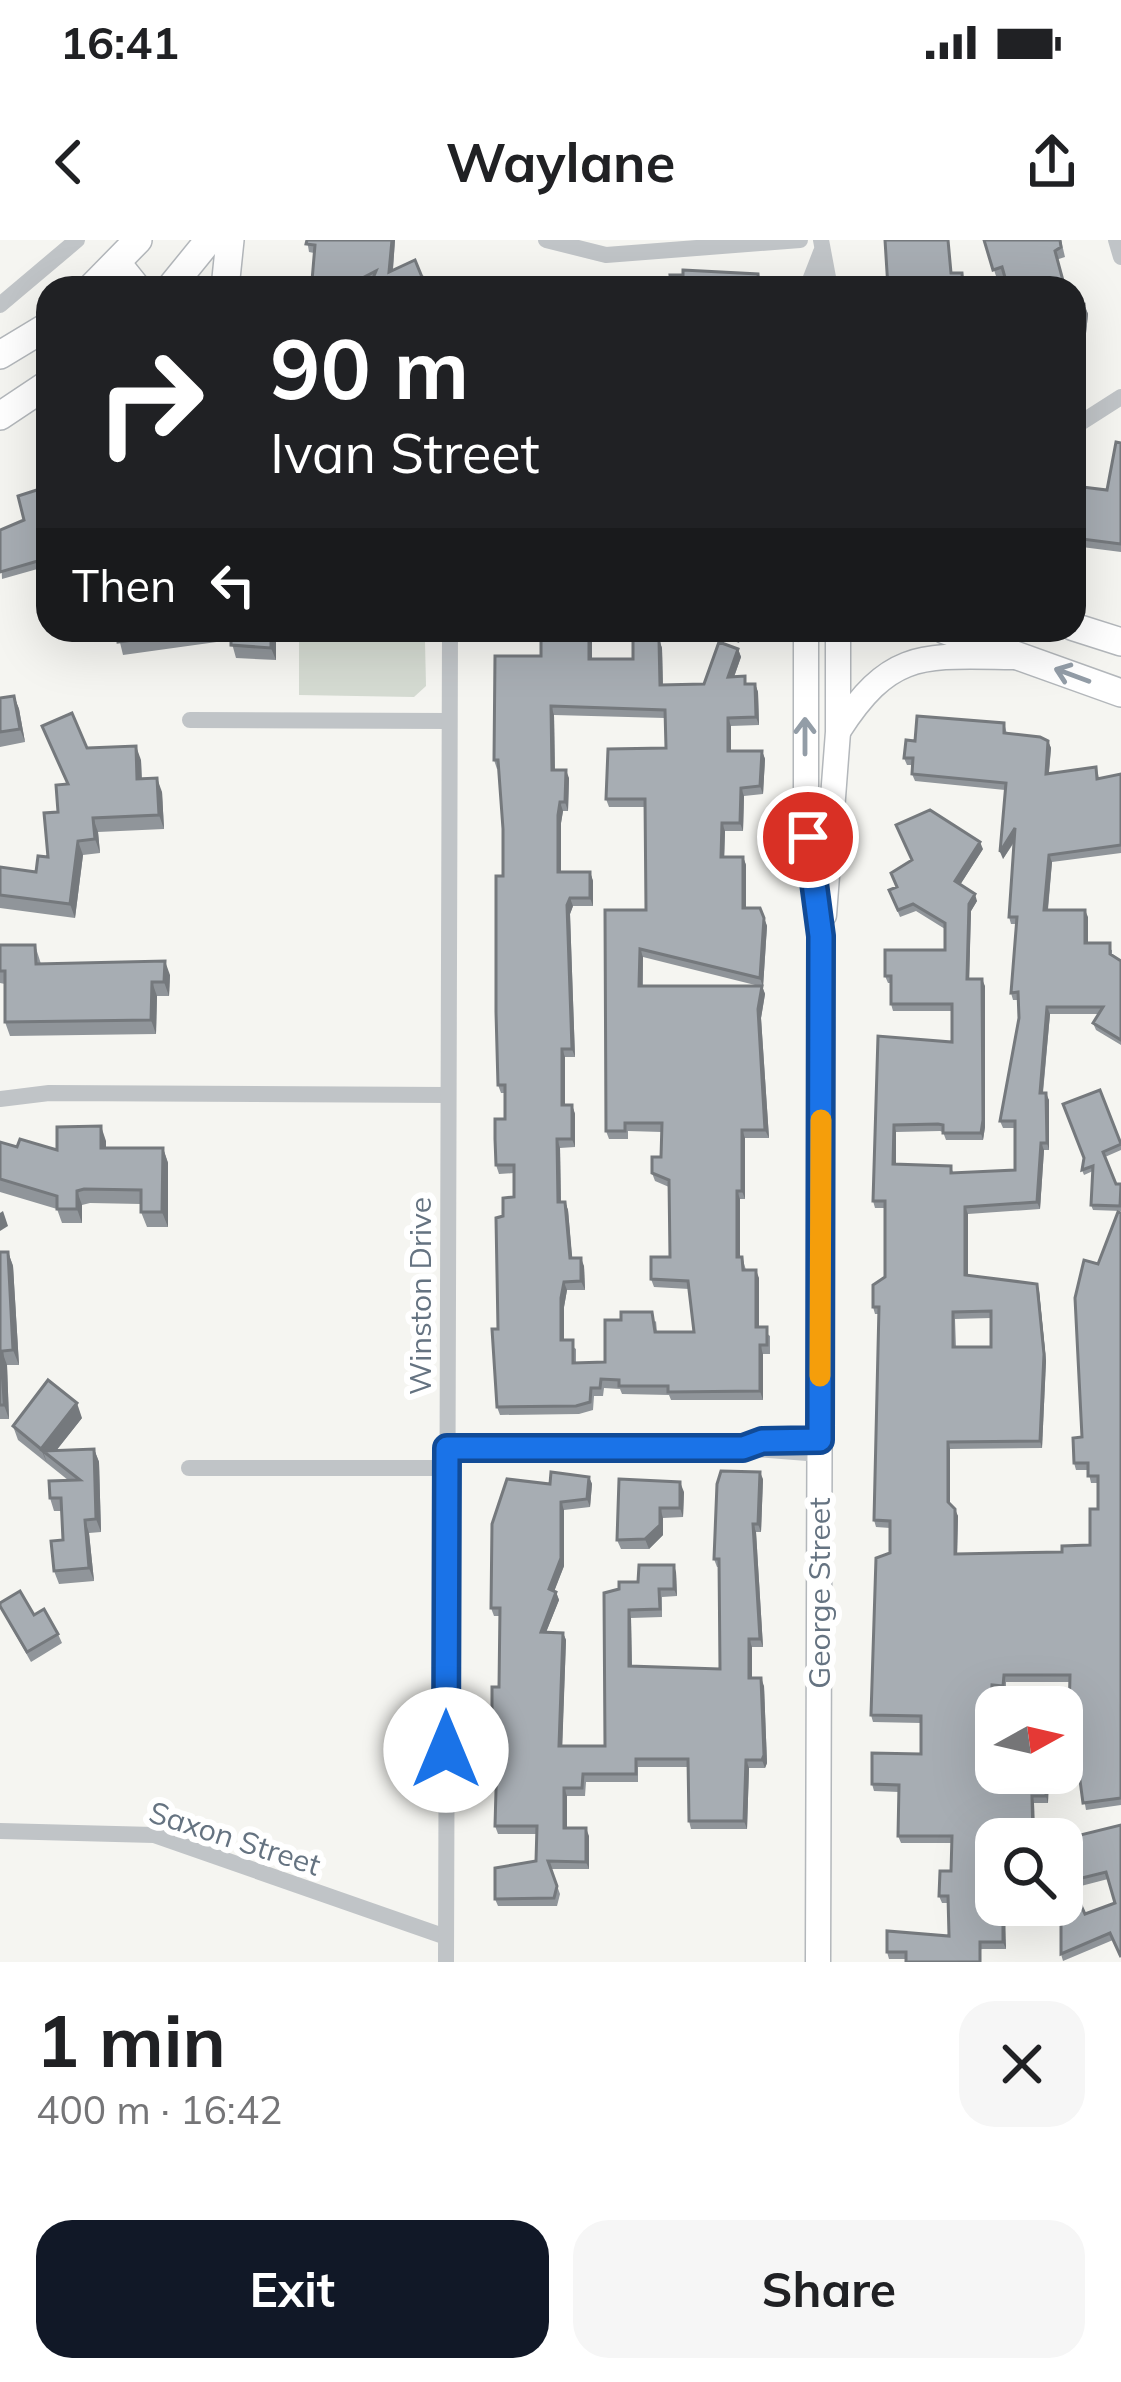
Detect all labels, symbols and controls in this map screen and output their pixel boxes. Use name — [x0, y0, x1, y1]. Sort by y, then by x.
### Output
text: 16:41 — [60, 14, 179, 70]
text: Waylane — [446, 128, 675, 196]
icon: back — [36, 129, 102, 195]
icon: share — [1019, 129, 1085, 195]
text: 90 m — [270, 315, 469, 420]
icon: right — [72, 324, 228, 480]
text: Ivan Street — [270, 419, 540, 487]
icon: left — [200, 552, 266, 618]
text: Then — [72, 557, 176, 613]
one-way arrow — [1054, 663, 1091, 684]
one-way arrow — [794, 717, 816, 756]
pin — [757, 786, 859, 888]
icon: arrive — [775, 804, 841, 870]
street label: Winston Drive — [401, 1197, 439, 1395]
street label: George Street — [800, 1497, 838, 1689]
north arrow — [975, 1686, 1083, 1794]
map controls — [975, 1686, 1083, 1926]
position arrow — [383, 1687, 509, 1813]
street label: Saxon Street — [145, 1792, 325, 1884]
button: search — [975, 1818, 1083, 1926]
text: 1 min — [36, 1995, 226, 2085]
button: close — [959, 2001, 1085, 2127]
text: 400 m · 16:42 — [36, 2085, 282, 2134]
button: Exit — [36, 2220, 549, 2358]
button: Share — [573, 2220, 1085, 2358]

